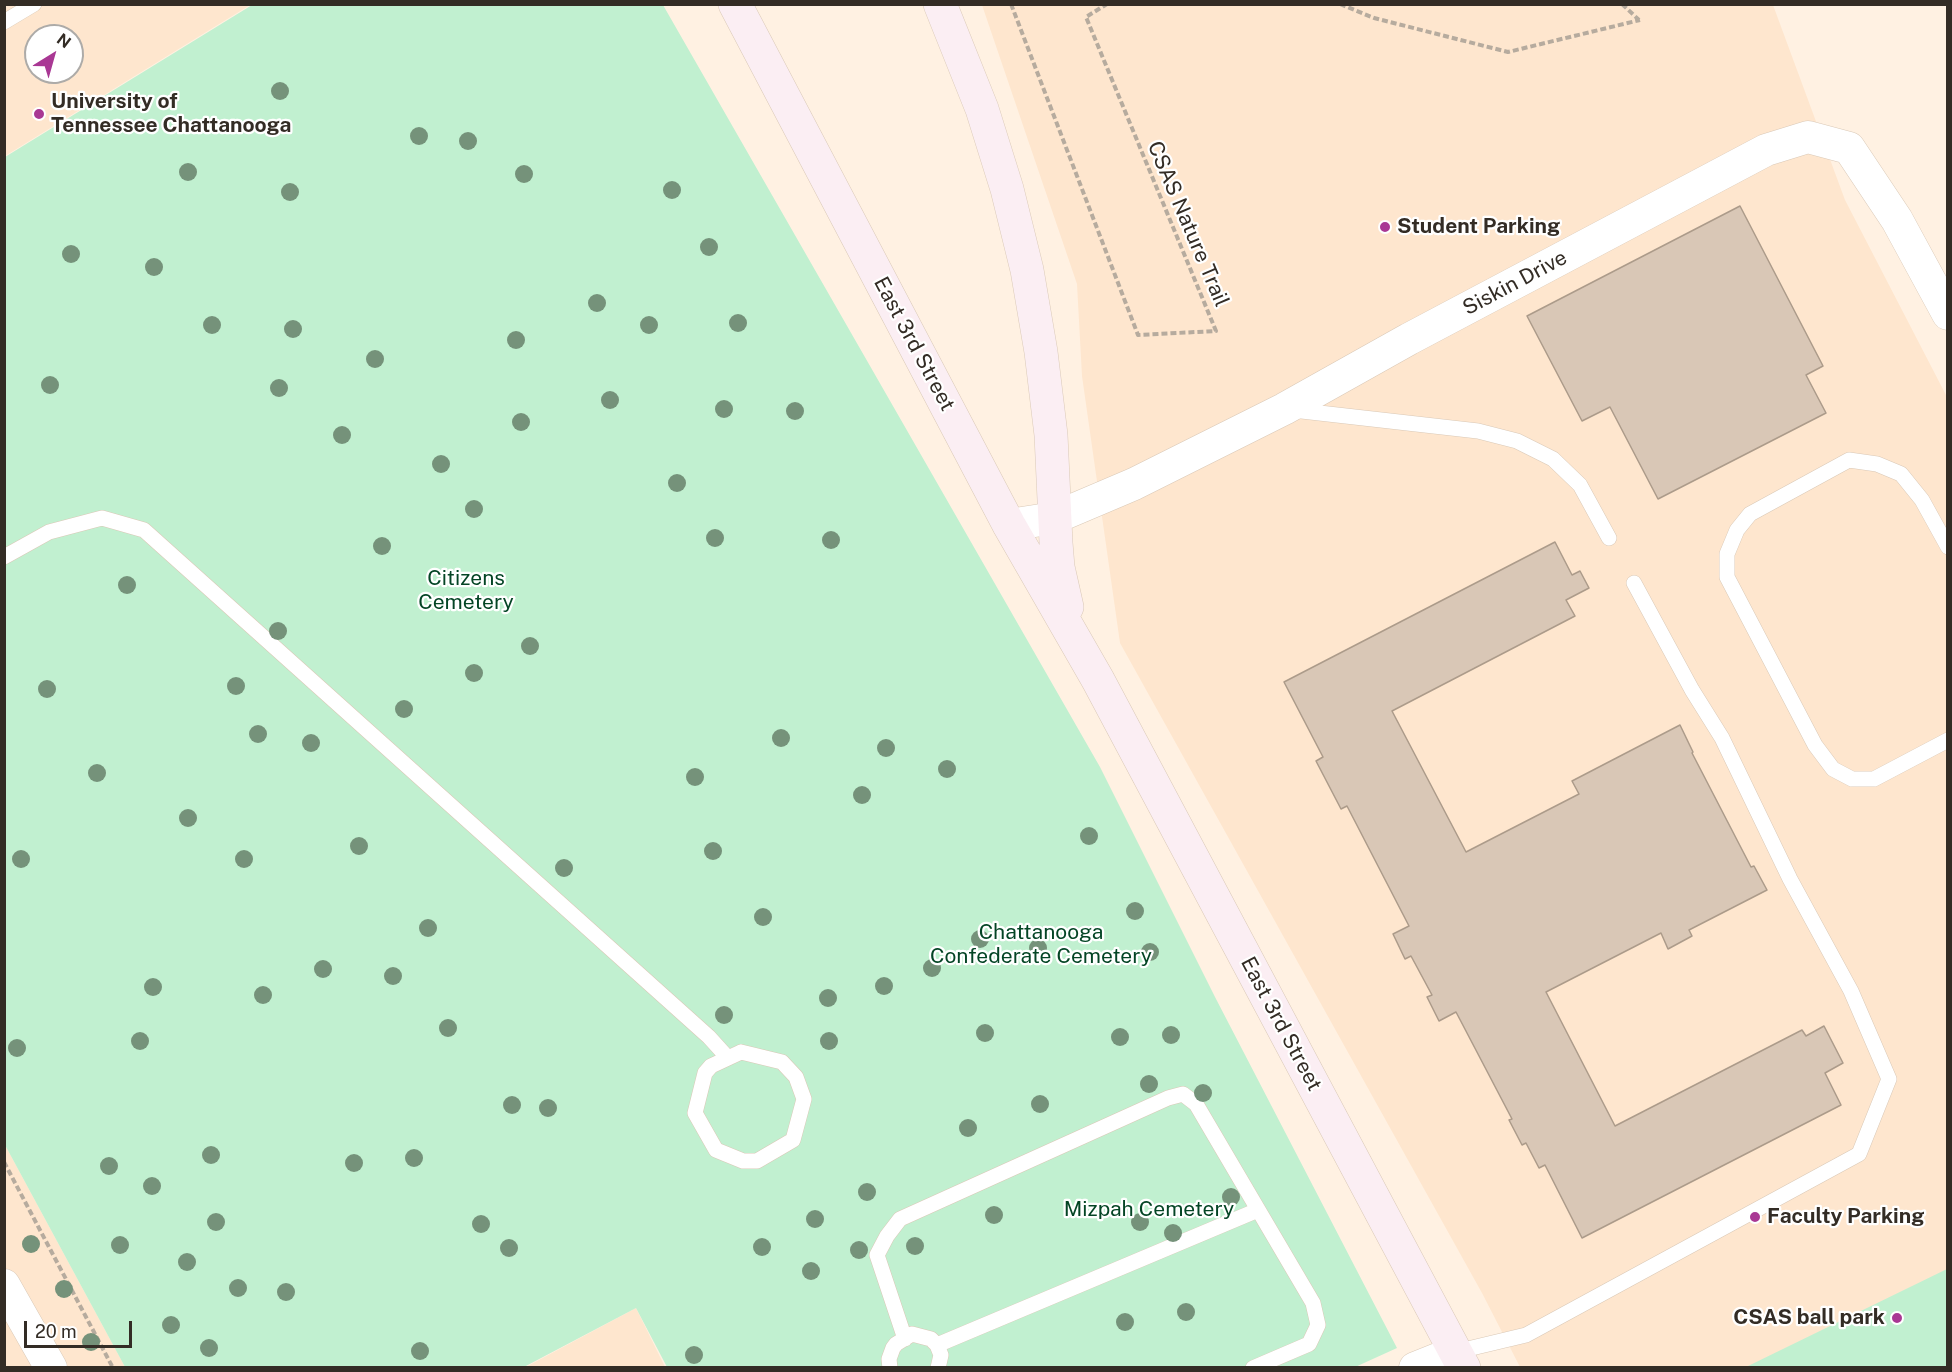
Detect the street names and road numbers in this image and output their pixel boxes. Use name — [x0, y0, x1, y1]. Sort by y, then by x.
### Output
street label: CSAS Nature Trail — [1142, 138, 1234, 310]
street label: Siskin Drive — [1459, 245, 1571, 321]
street label: East 3rd Street — [868, 273, 960, 415]
street label: East 3rd Street — [1235, 953, 1327, 1095]

